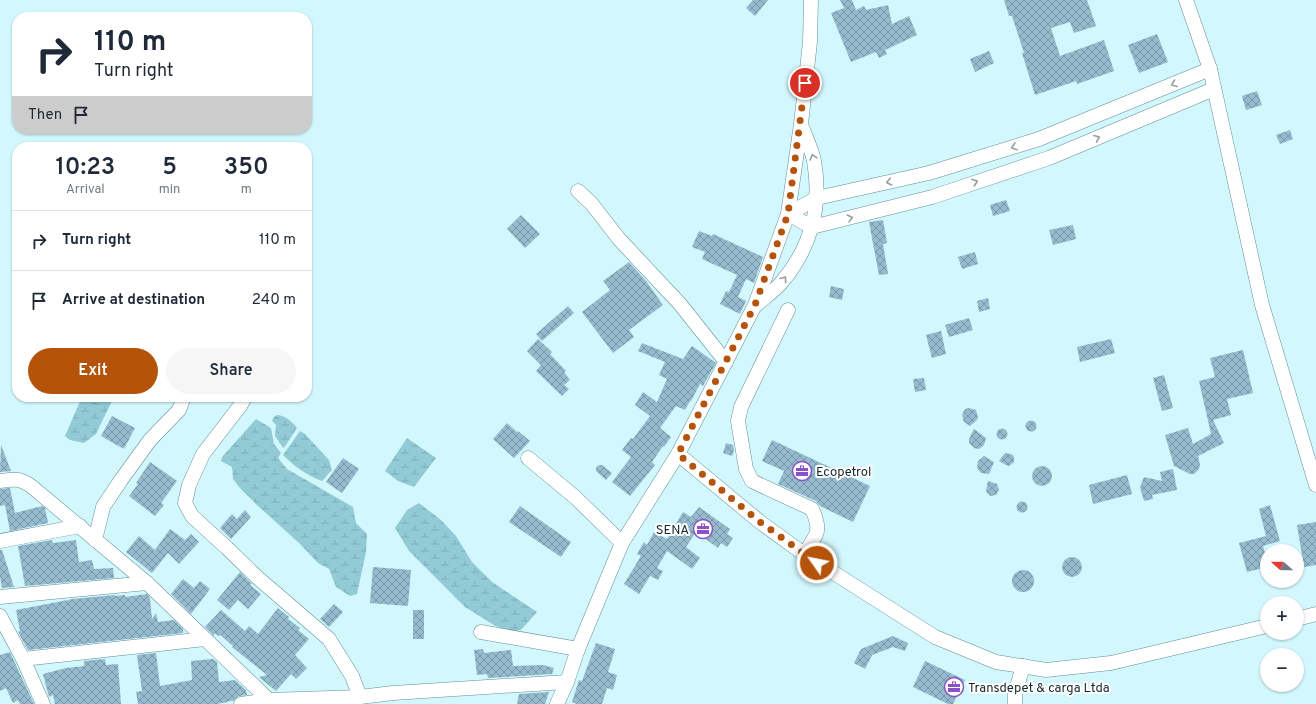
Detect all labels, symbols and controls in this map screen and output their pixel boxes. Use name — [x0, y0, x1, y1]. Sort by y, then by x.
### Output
text: 110 m — [94, 25, 166, 61]
icon: right — [28, 28, 80, 80]
text: Turn right — [94, 60, 174, 83]
pin — [788, 66, 822, 100]
icon: arrive — [794, 72, 816, 94]
one-way arrow — [1170, 79, 1177, 87]
icon: arrive — [70, 104, 92, 126]
text: Then — [28, 106, 62, 125]
one-way arrow — [1093, 135, 1101, 143]
one-way arrow — [1011, 142, 1018, 151]
text: 10:23 — [55, 153, 115, 183]
text: 5 — [162, 153, 177, 183]
text: 350 — [224, 153, 269, 183]
one-way arrow — [809, 154, 818, 161]
one-way arrow — [886, 177, 892, 185]
one-way arrow — [972, 178, 979, 187]
text: Arrival — [66, 182, 105, 198]
text: min — [159, 182, 180, 198]
text: m — [241, 182, 252, 198]
one-way arrow — [847, 214, 853, 222]
icon: right — [28, 230, 50, 252]
text: Turn right — [62, 231, 131, 250]
text: 110 m — [259, 231, 296, 250]
one-way arrow — [779, 276, 787, 283]
icon: arrive — [28, 290, 50, 312]
text: Arrive at destination — [62, 291, 205, 310]
text: 240 m — [252, 291, 296, 310]
button: Exit — [28, 348, 158, 394]
button: Share — [166, 348, 296, 394]
office icon: Ecopetrol — [791, 460, 813, 482]
place label: Ecopetrol — [816, 465, 871, 481]
office icon: SENA — [692, 518, 714, 540]
place label: SENA — [656, 523, 689, 539]
position arrow — [796, 542, 838, 584]
north arrow — [1260, 544, 1304, 588]
map controls — [1260, 544, 1304, 692]
button: + — [1260, 596, 1304, 640]
button: − — [1260, 648, 1304, 692]
office icon: Transdepet & carga Ltda — [943, 676, 965, 698]
place label: Transdepet & carga Ltda — [968, 681, 1110, 697]

